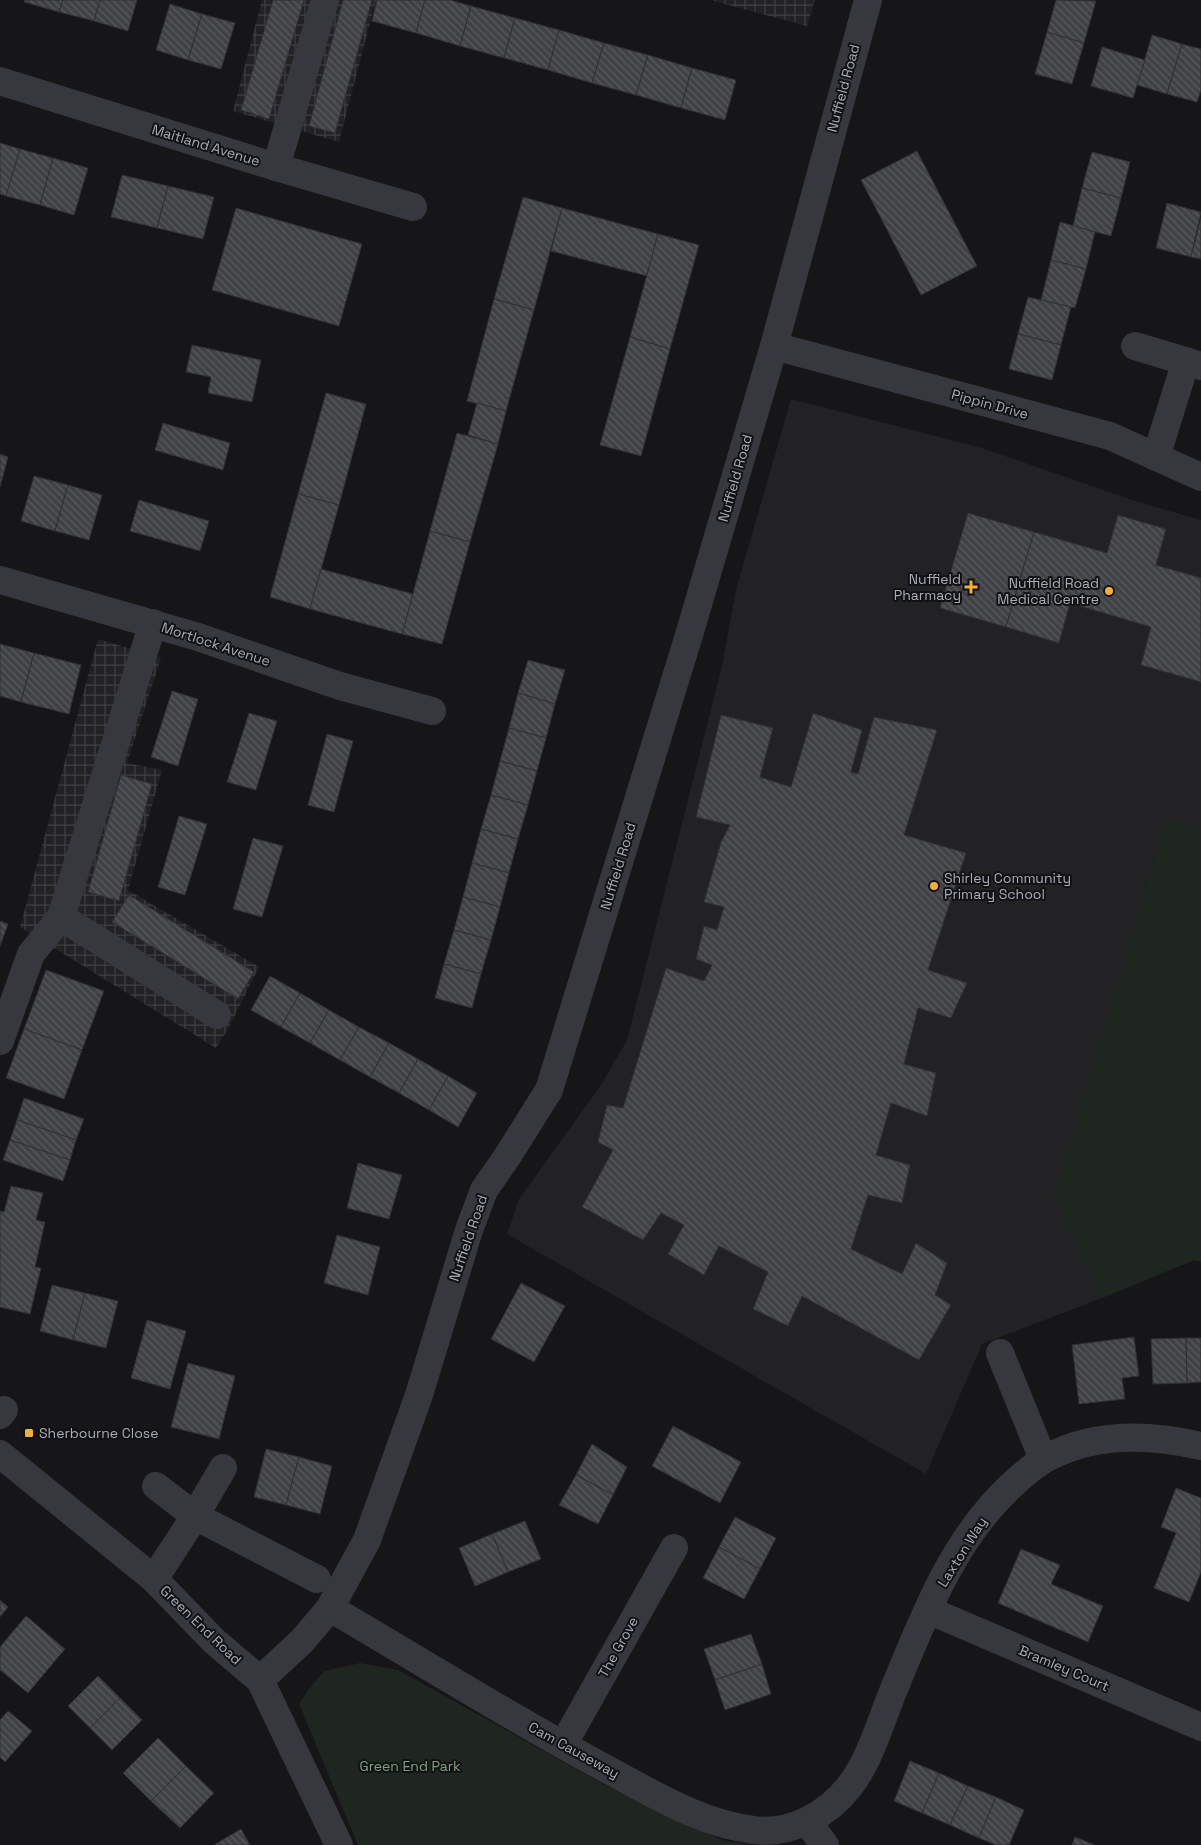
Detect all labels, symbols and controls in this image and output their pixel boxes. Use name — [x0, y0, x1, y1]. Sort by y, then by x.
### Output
street label: Nuffield Road — [823, 42, 863, 134]
street label: Maitland Avenue — [150, 120, 262, 170]
street label: Pippin Drive — [950, 385, 1030, 423]
street label: Nuffield Road — [714, 432, 756, 524]
place label: Nuffield Pharmacy — [894, 570, 961, 604]
place label: Nuffield Road Medical Centre — [997, 574, 1099, 608]
marker: Nuffield Pharmacy — [965, 581, 977, 593]
marker: Nuffield Road Medical Centre — [1103, 585, 1115, 597]
street label: Mortlock Avenue — [159, 618, 273, 670]
street label: Nuffield Road — [596, 820, 640, 912]
place label: Shirley Community Primary School — [944, 869, 1071, 903]
marker: Shirley Community Primary School — [928, 880, 940, 892]
street label: Nuffield Road — [445, 1192, 491, 1284]
place label: Sherbourne Close — [39, 1424, 158, 1442]
marker: Sherbourne Close — [23, 1427, 35, 1439]
street label: Laxton Way — [933, 1514, 991, 1590]
street label: Green End Road — [156, 1582, 246, 1668]
street label: The Grove — [594, 1613, 642, 1681]
street label: Bramley Court — [1016, 1641, 1112, 1695]
street label: Cam Causeway — [525, 1718, 623, 1782]
park label: Green End Park — [359, 1757, 461, 1775]

